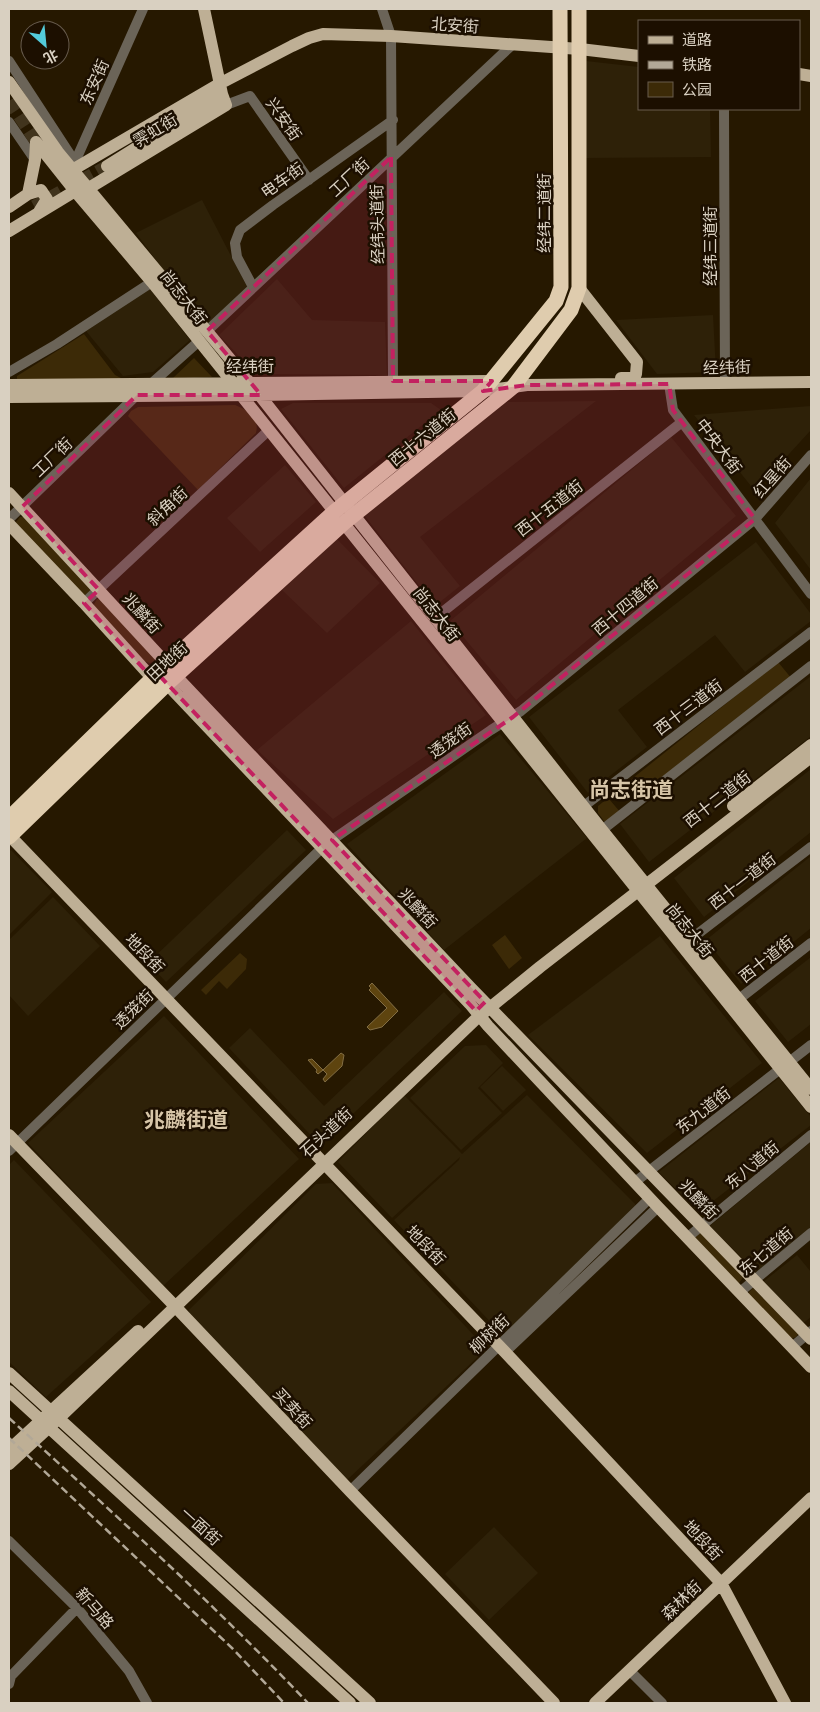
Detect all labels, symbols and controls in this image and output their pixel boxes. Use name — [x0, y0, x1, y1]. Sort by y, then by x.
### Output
street label: 北安街 — [430, 12, 480, 40]
north arrow — [20, 20, 70, 70]
legend — [638, 20, 800, 110]
text: 道路 — [682, 29, 712, 52]
text: 北 — [40, 44, 62, 69]
text: 铁路 — [682, 54, 712, 77]
street label: 东安街 — [74, 56, 116, 109]
text: 公园 — [682, 79, 712, 102]
street label: 兴安街 — [260, 93, 307, 146]
street label: 霁虹街 — [129, 108, 182, 154]
street label: 工厂街 — [324, 153, 375, 203]
street label: 电车街 — [256, 157, 309, 204]
street label: 经纬二道街 — [533, 173, 557, 253]
street label: 经纬头道街 — [365, 184, 391, 264]
street label: 经纬三道街 — [699, 206, 723, 286]
street label: 尚志大街 — [154, 265, 212, 330]
street label: 经纬街 — [226, 355, 274, 379]
street label: 经纬街 — [703, 356, 751, 380]
street label: 西十六道街 — [384, 403, 461, 472]
street label: 中央大街 — [689, 414, 747, 479]
street label: 工厂街 — [27, 432, 78, 483]
street label: 红星街 — [748, 452, 798, 504]
street label: 西十五道街 — [511, 475, 589, 543]
street label: 斜角街 — [142, 482, 193, 532]
street label: 西十四道街 — [587, 572, 664, 642]
street label: 尚志大街 — [407, 582, 465, 647]
street label: 兆麟街 — [116, 588, 166, 640]
street label: 田地街 — [142, 637, 193, 687]
street label: 西十三道街 — [649, 674, 728, 741]
street label: 透笼街 — [424, 717, 477, 764]
street label: 西十二道街 — [679, 766, 757, 834]
district label: 尚志街道 — [589, 775, 673, 807]
street label: 西十一道街 — [704, 848, 782, 916]
street label: 兆麟街 — [392, 883, 442, 934]
street label: 尚志大街 — [660, 898, 719, 963]
street label: 地段街 — [119, 928, 170, 979]
street label: 西十道街 — [734, 931, 799, 989]
street label: 透笼街 — [108, 984, 159, 1035]
street label: 东九道街 — [671, 1082, 736, 1140]
street label: 石头道街 — [295, 1102, 358, 1163]
district label: 兆麟街道 — [144, 1105, 228, 1137]
street label: 东八道街 — [720, 1136, 785, 1196]
street label: 兆麟街 — [673, 1174, 724, 1225]
street label: 地段街 — [400, 1220, 451, 1271]
street label: 东七道街 — [734, 1222, 799, 1282]
street label: 柳树街 — [464, 1309, 515, 1360]
street label: 买卖街 — [267, 1383, 317, 1434]
street label: 一面街 — [174, 1502, 226, 1552]
street label: 地段街 — [677, 1515, 727, 1566]
street label: 森林街 — [656, 1575, 707, 1626]
street label: 新马路 — [69, 1583, 119, 1635]

